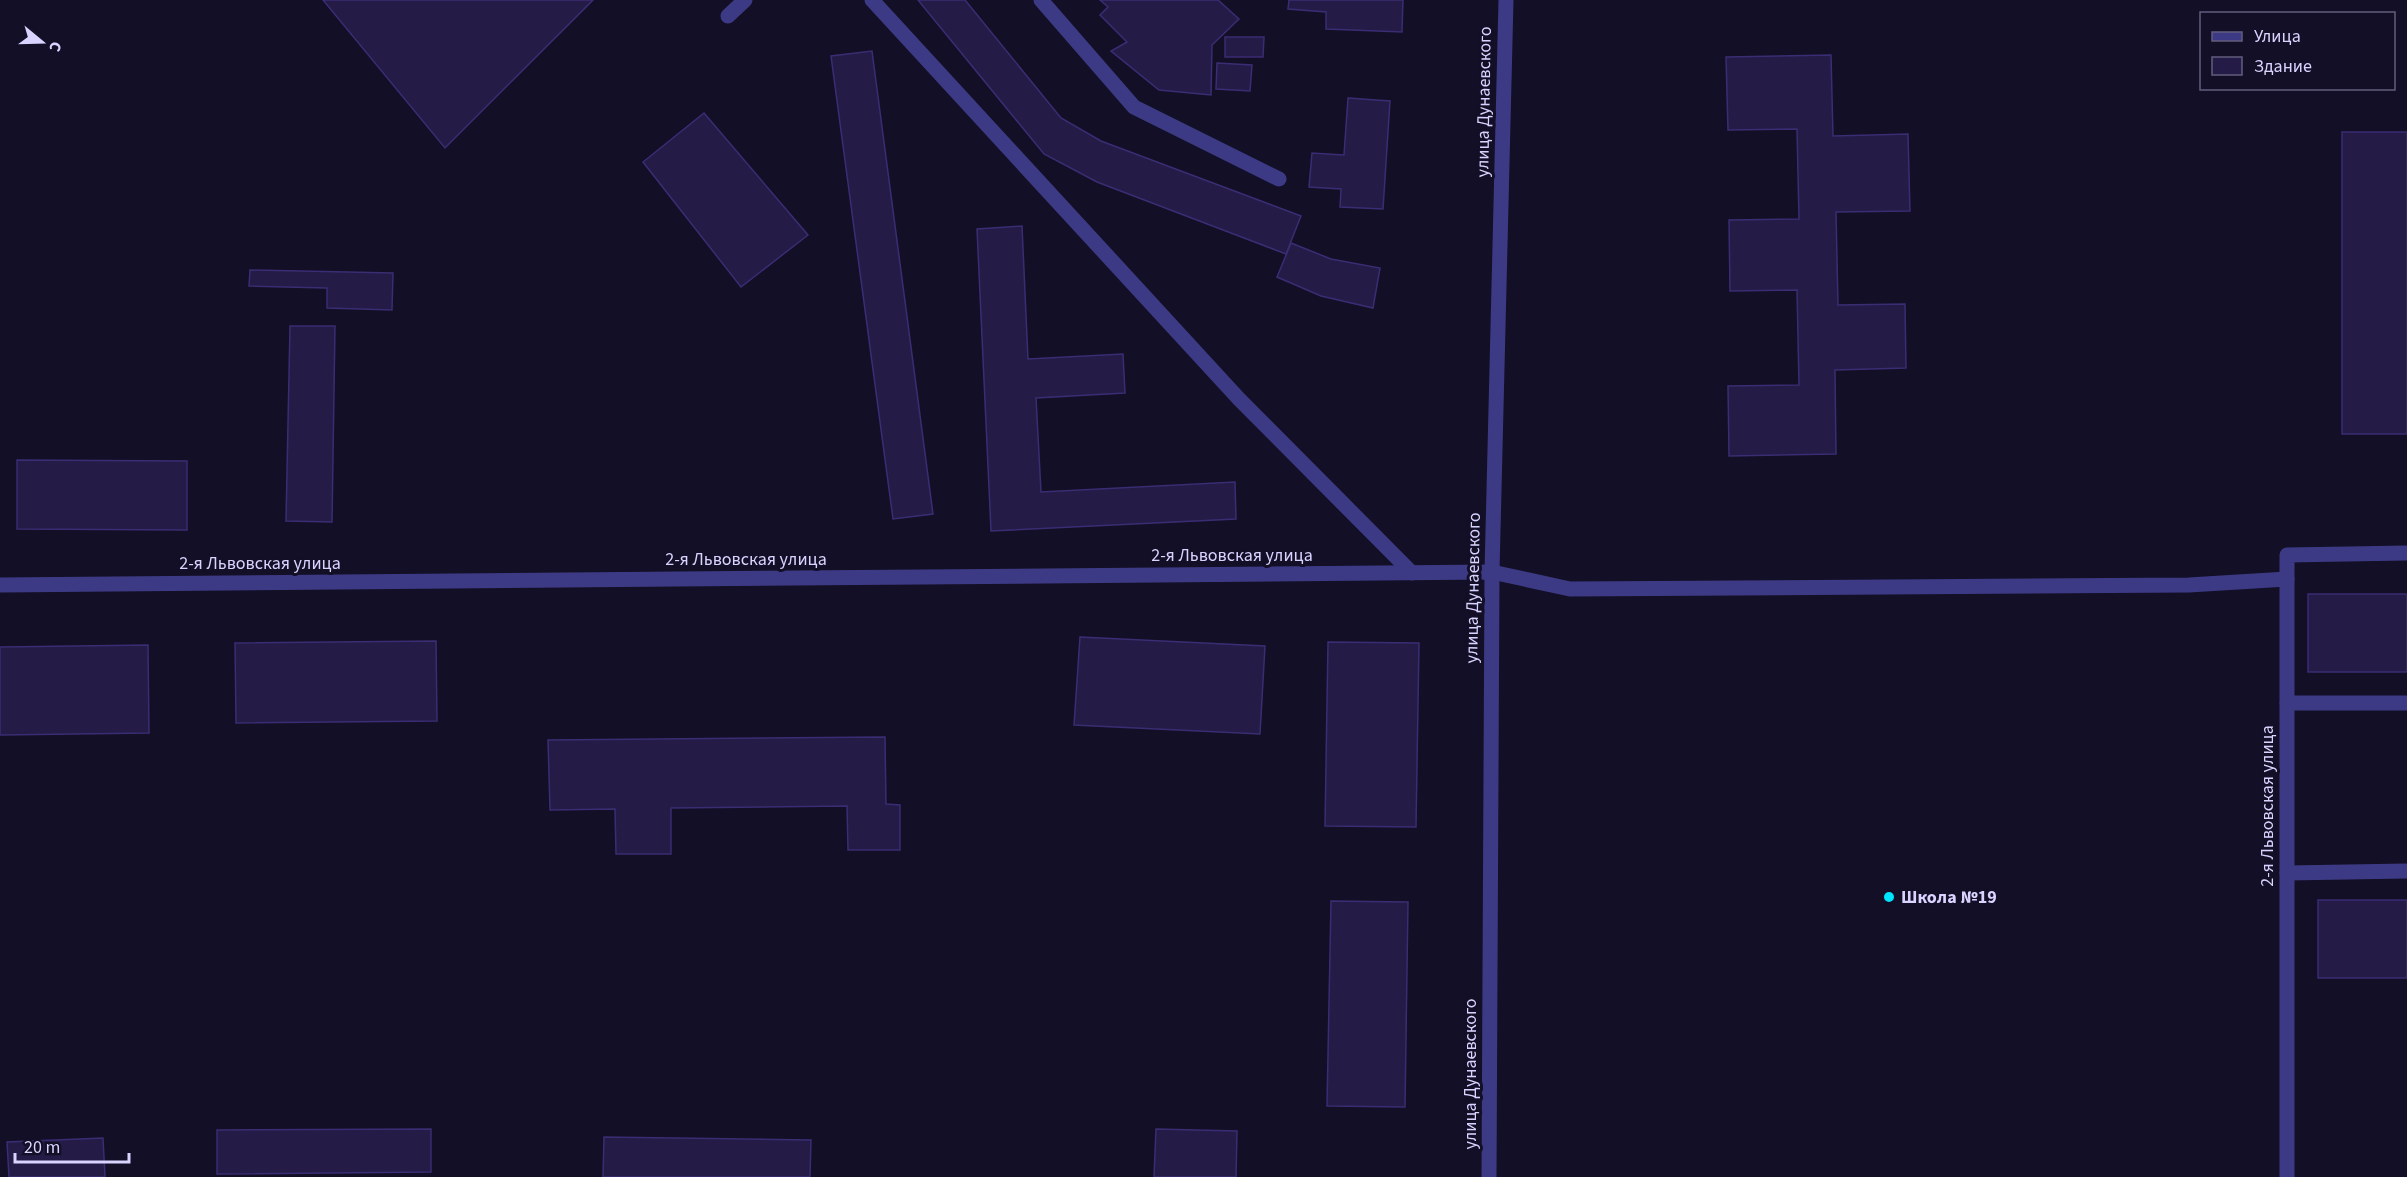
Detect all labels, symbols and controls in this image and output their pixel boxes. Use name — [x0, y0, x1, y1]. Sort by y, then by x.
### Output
north arrow — [12, 12, 72, 72]
legend — [2200, 12, 2395, 90]
text: Улица — [2254, 24, 2301, 49]
street label: улица Дунаевского — [1470, 26, 1498, 178]
text: С — [43, 39, 67, 55]
text: Здание — [2254, 54, 2312, 79]
street label: улица Дунаевского — [1459, 512, 1487, 664]
street label: 2-я Львовская улица — [1151, 543, 1313, 568]
street label: 2-я Львовская улица — [665, 547, 827, 572]
street label: 2-я Львовская улица — [179, 551, 341, 576]
street label: 2-я Львовская улица — [2255, 725, 2280, 887]
place label: Школа №19 — [1901, 885, 1997, 910]
marker: Школа №19 — [1882, 890, 1896, 904]
street label: улица Дунаевского — [1458, 999, 1483, 1150]
scale bar — [15, 1126, 129, 1164]
text: 20 m — [24, 1135, 60, 1160]

